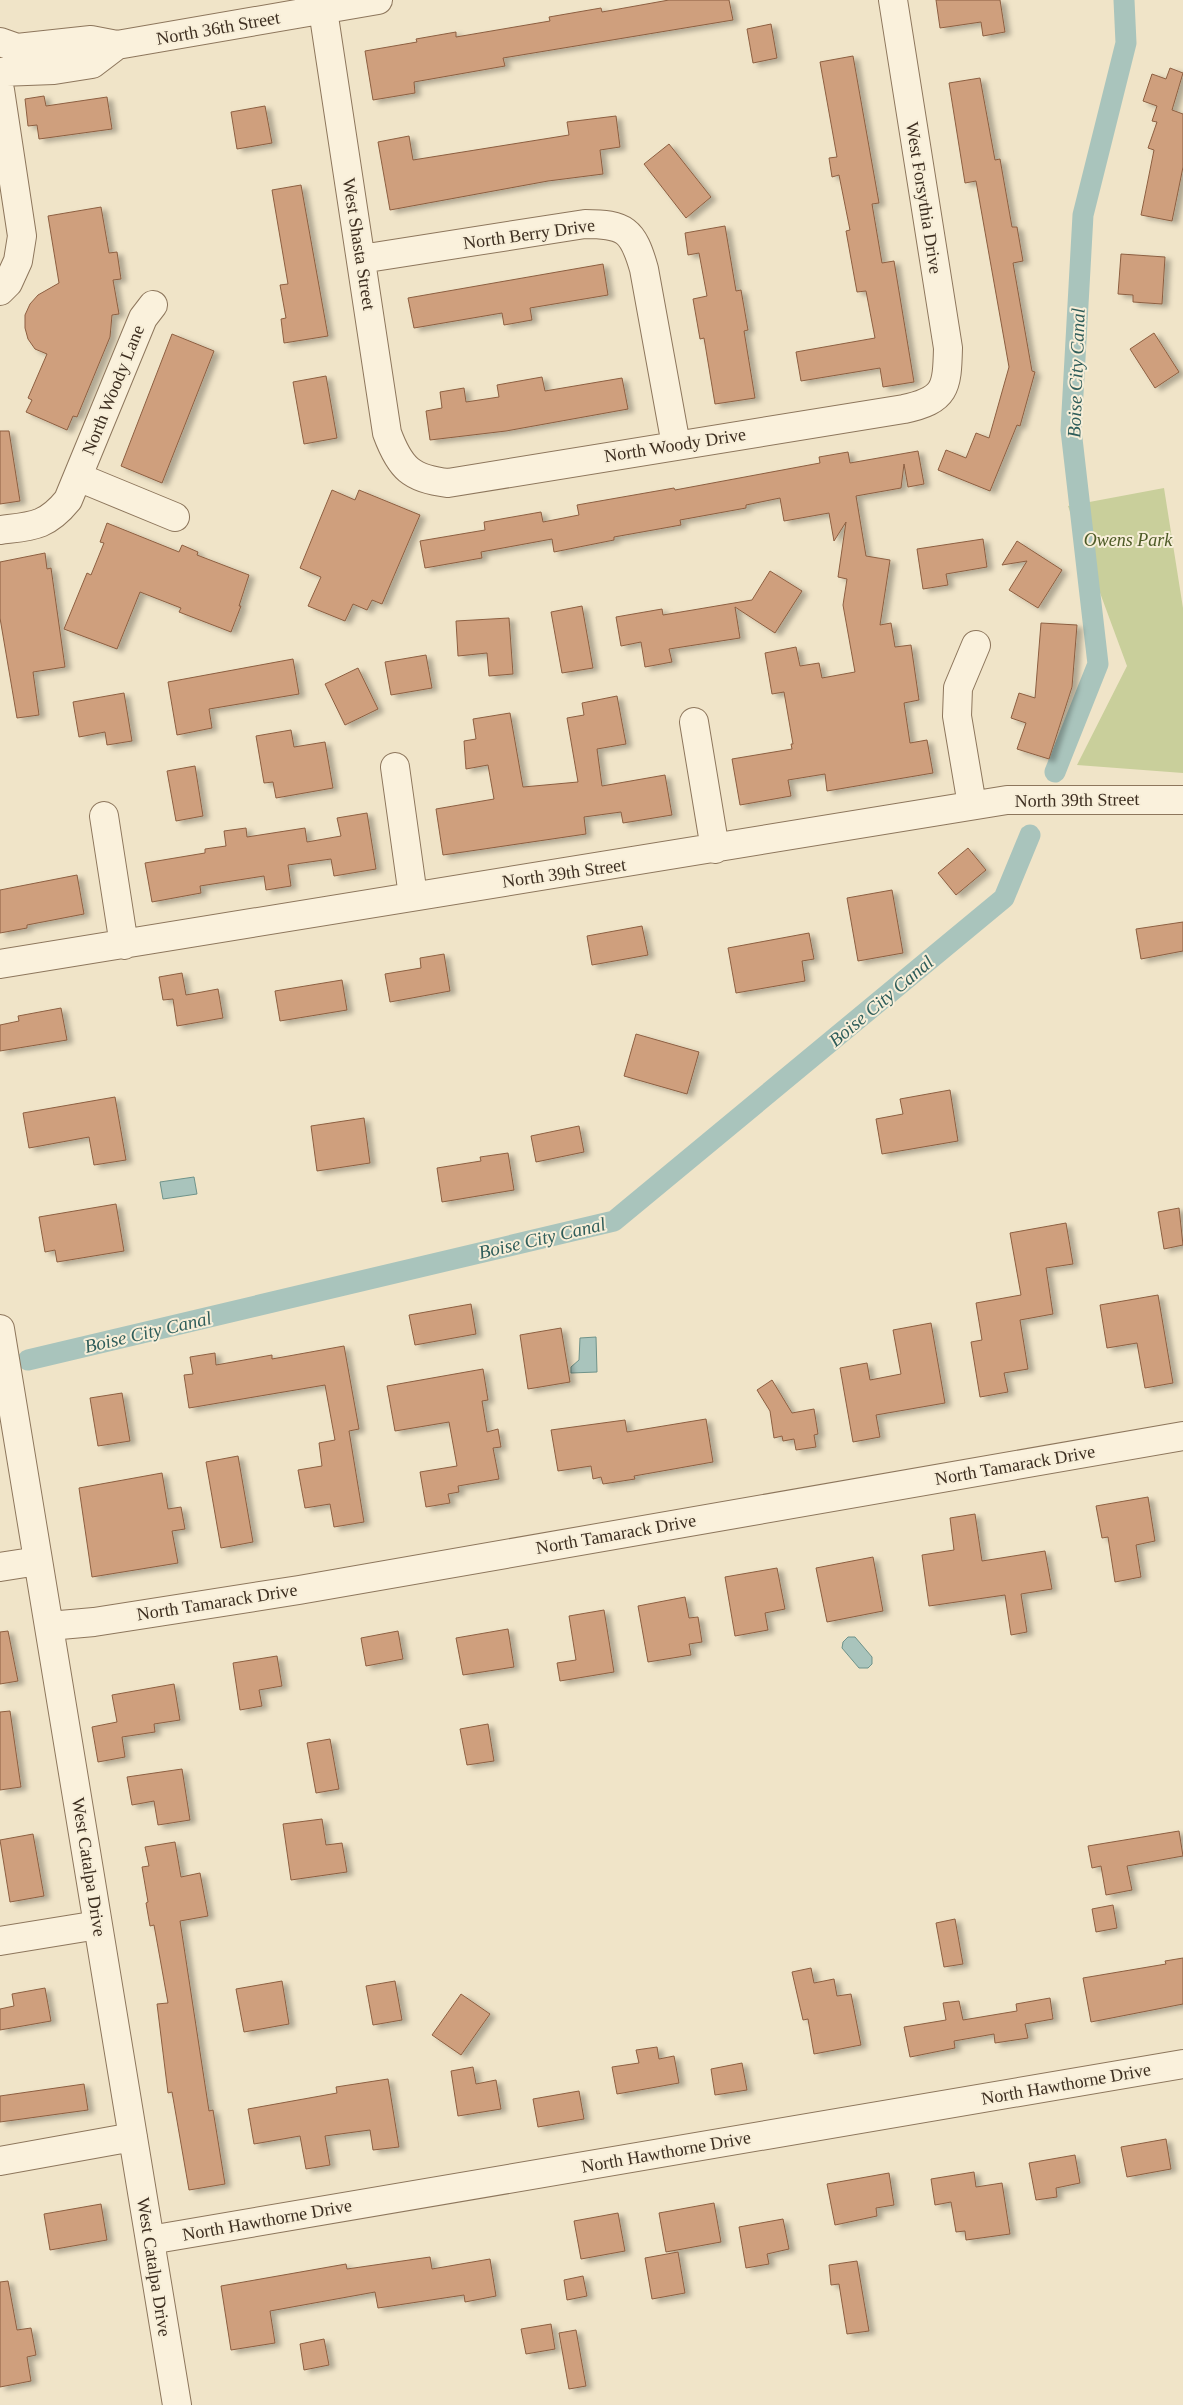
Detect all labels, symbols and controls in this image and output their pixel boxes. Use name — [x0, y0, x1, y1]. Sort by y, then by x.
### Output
street label: North 36th Street — [155, 7, 281, 49]
street label: West Forsythia Drive — [902, 121, 946, 275]
street label: West Shasta Street — [339, 176, 379, 312]
street label: North Berry Drive — [462, 215, 596, 253]
water label: Boise City Canal — [1063, 308, 1089, 438]
street label: North Woody Lane — [78, 322, 148, 458]
street label: North Woody Drive — [603, 424, 747, 466]
park label: Owens Park — [1084, 530, 1173, 550]
street label: North 39th Street — [1014, 789, 1140, 811]
street label: North 39th Street — [501, 854, 627, 892]
water label: Boise City Canal — [825, 951, 937, 1051]
water label: Boise City Canal — [476, 1213, 608, 1263]
water label: Boise City Canal — [82, 1307, 214, 1357]
street label: North Tamarack Drive — [933, 1441, 1097, 1489]
street label: North Tamarack Drive — [534, 1510, 698, 1558]
street label: North Tamarack Drive — [135, 1579, 299, 1625]
street label: West Catalpa Drive — [68, 1796, 110, 1938]
street label: North Hawthorne Drive — [980, 2059, 1152, 2109]
street label: North Hawthorne Drive — [580, 2127, 752, 2177]
street label: North Hawthorne Drive — [181, 2195, 353, 2245]
street label: West Catalpa Drive — [133, 2196, 175, 2338]

